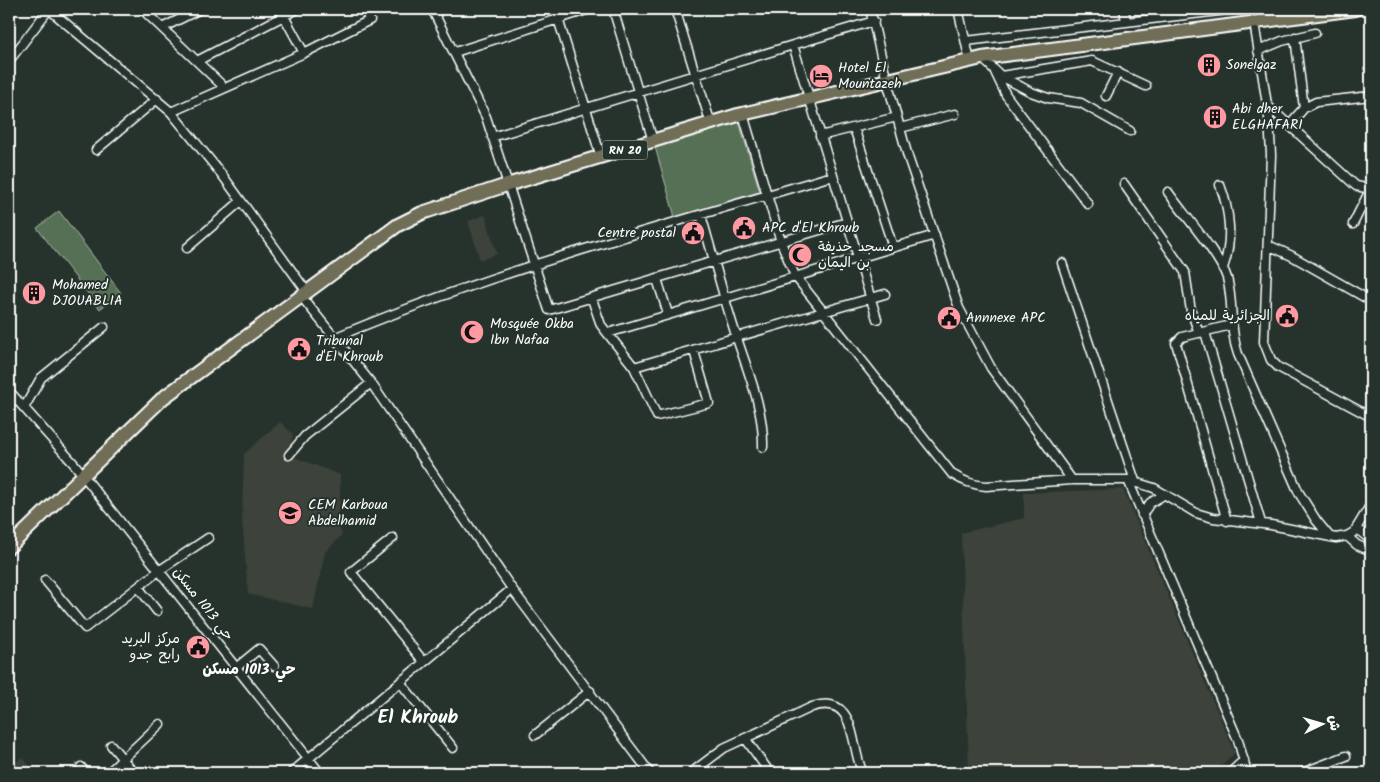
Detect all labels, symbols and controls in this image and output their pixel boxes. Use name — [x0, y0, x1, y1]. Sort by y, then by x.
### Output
building icon: Sonelgaz — [1196, 52, 1222, 78]
place label: Sonelgaz — [1226, 54, 1276, 76]
place label: Hotel El Mountazeh — [838, 57, 902, 95]
hotel icon: Hotel El Mountazeh — [808, 63, 834, 89]
place label: Abi dher ELGHAFARI — [1232, 98, 1303, 136]
building icon: Abi dher ELGHAFARI — [1202, 104, 1228, 130]
road number: RN 20 — [602, 140, 648, 160]
public building icon: APC d'El Khroub — [731, 215, 757, 241]
place label: APC d'El Khroub — [762, 217, 860, 239]
public building icon: Centre postal — [680, 220, 706, 246]
place label: Centre postal — [597, 222, 677, 244]
place label: مسجد حذيفة بن اليمان — [818, 236, 894, 274]
mosque icon: مسجد حذيفة بن اليمان — [787, 242, 813, 268]
place label: Mohamed DJOUABLIA — [52, 274, 122, 312]
building icon: Mohamed DJOUABLIA — [21, 280, 47, 306]
public building icon: الجزائرية للمياه — [1274, 303, 1300, 329]
public building icon: Annnexe APC — [936, 305, 962, 331]
place label: الجزائرية للمياه — [1185, 305, 1270, 327]
place label: Annnexe APC — [966, 307, 1046, 329]
place label: Mosquée Okba Ibn Nafaa — [490, 313, 574, 351]
mosque icon: Mosquée Okba Ibn Nafaa — [459, 319, 485, 345]
place label: Tribunal d'El Khroub — [316, 330, 384, 368]
public building icon: Tribunal d'El Khroub — [286, 336, 312, 362]
place label: CEM Karboua Abdelhamid — [308, 494, 388, 532]
school or university icon: CEM Karboua Abdelhamid — [277, 500, 303, 526]
street label: حي 1013 مسكن — [166, 562, 239, 646]
place label: مركز البريد رابح جدو — [121, 628, 180, 666]
public building icon: مركز البريد رابح جدو — [185, 634, 211, 660]
district label: حي 1013 مسكن — [202, 658, 296, 683]
north arrow — [1298, 700, 1348, 750]
district label: El Khroub — [378, 703, 458, 733]
text: ش — [1322, 714, 1346, 732]

